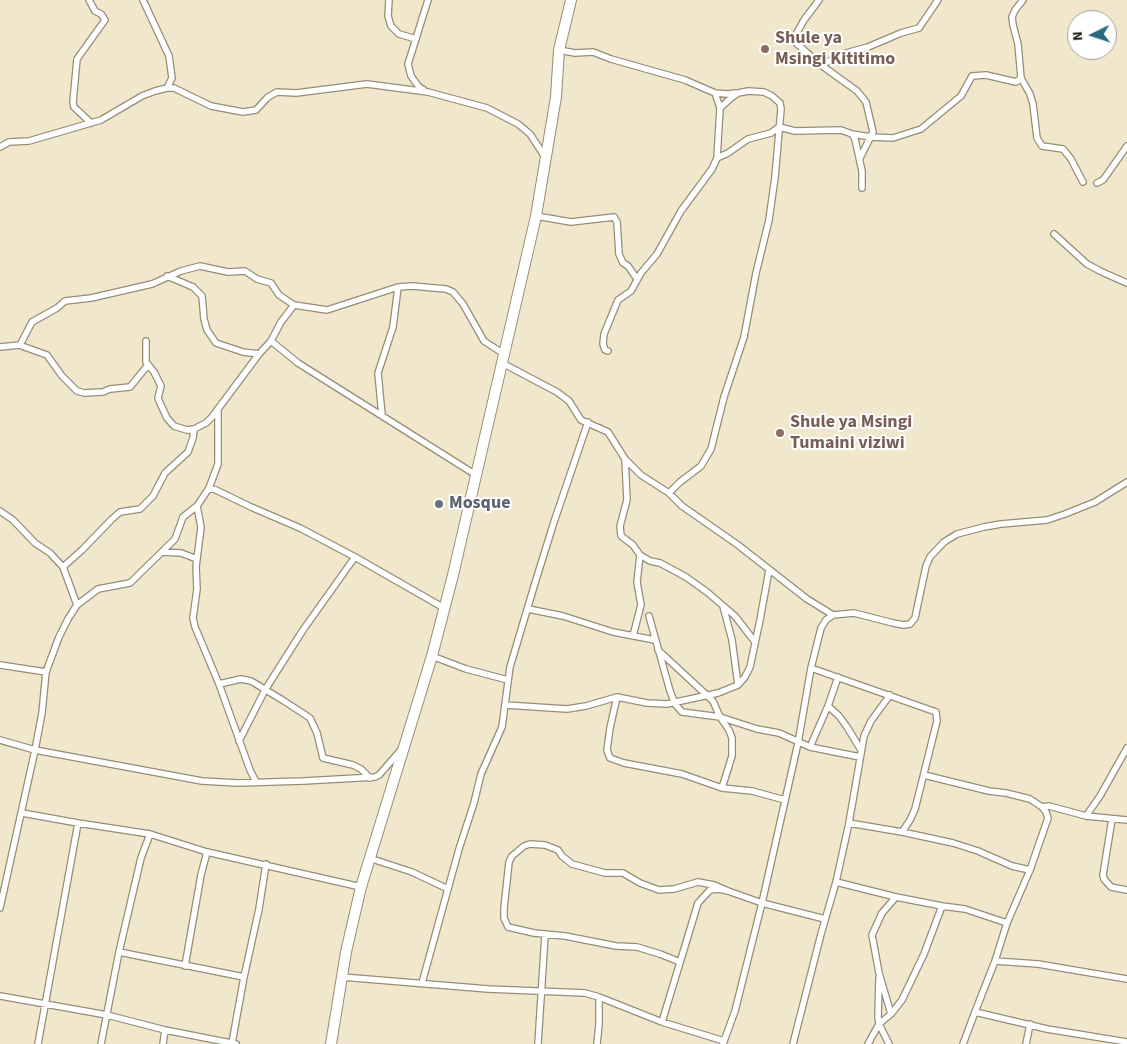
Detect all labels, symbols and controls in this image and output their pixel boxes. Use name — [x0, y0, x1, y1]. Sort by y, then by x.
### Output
north arrow — [1067, 10, 1117, 60]
place label: Shule ya Msingi Kititimo — [775, 28, 895, 70]
text: N — [1068, 31, 1088, 41]
marker: Shule ya Msingi Kititimo — [759, 43, 771, 55]
place label: Shule ya Msingi Tumaini viziwi — [790, 412, 912, 454]
marker: Shule ya Msingi Tumaini viziwi — [774, 427, 786, 439]
place label: Mosque — [449, 493, 510, 515]
marker: Mosque — [433, 498, 445, 510]

